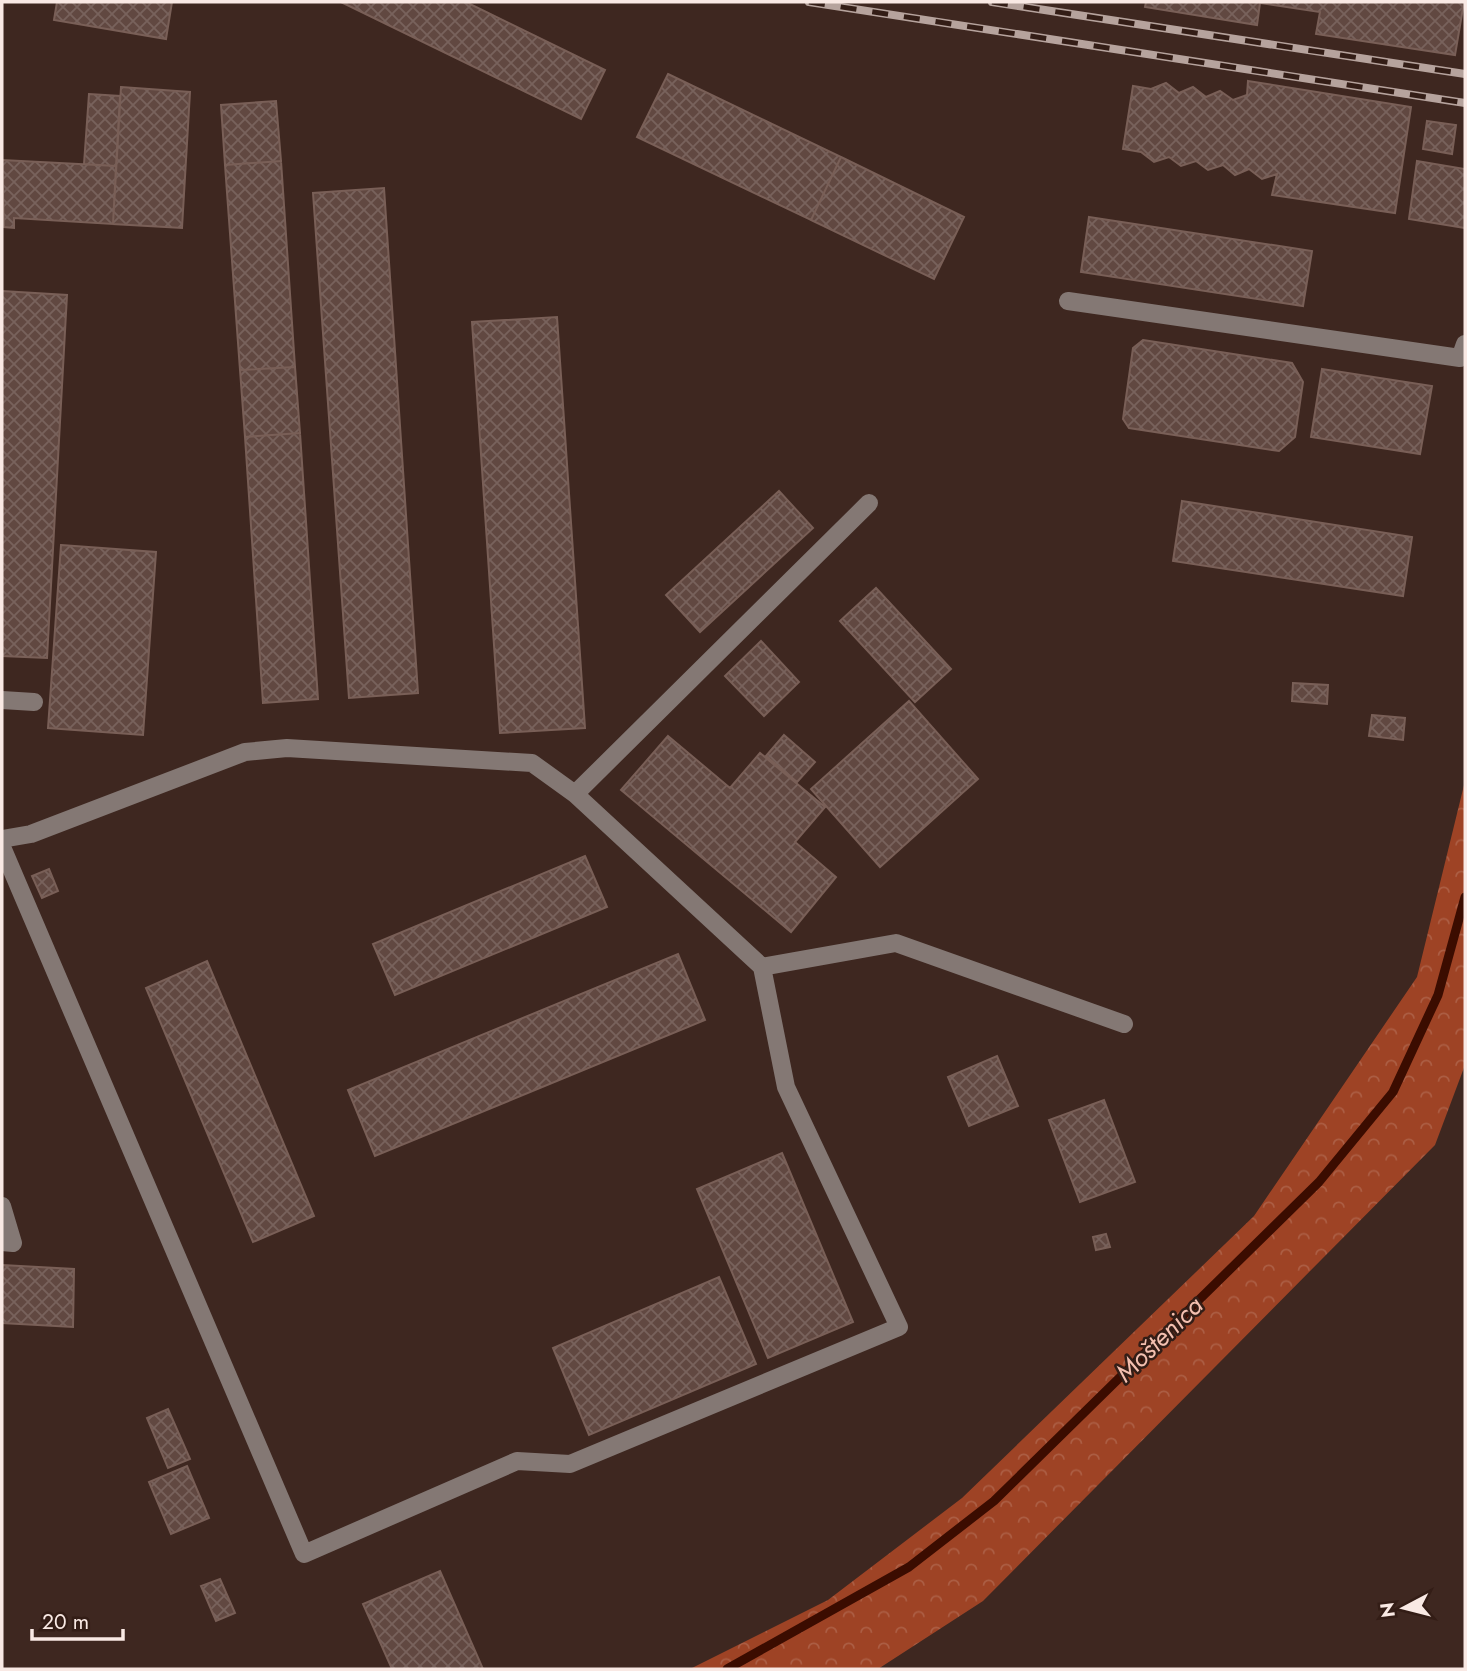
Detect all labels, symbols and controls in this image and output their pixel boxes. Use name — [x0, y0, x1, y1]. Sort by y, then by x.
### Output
water label: Moštenica — [1106, 1287, 1212, 1391]
north arrow — [1369, 1573, 1439, 1643]
scale bar — [32, 1598, 122, 1642]
text: N — [1373, 1601, 1402, 1619]
text: 20 m — [42, 1607, 89, 1637]

